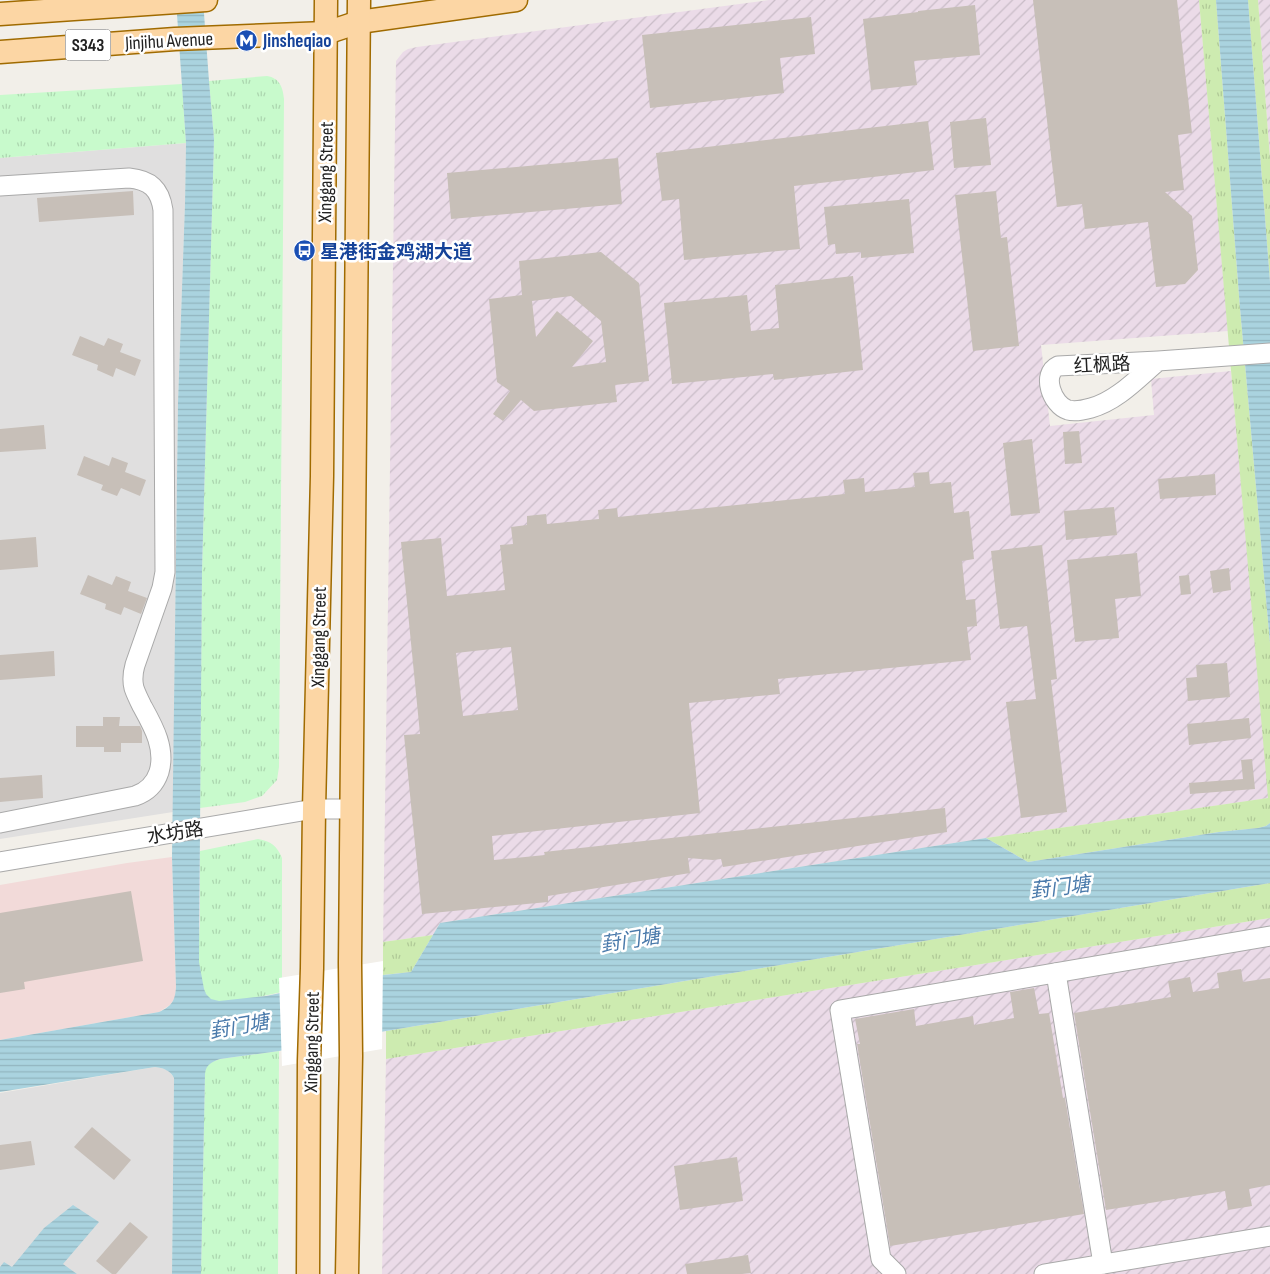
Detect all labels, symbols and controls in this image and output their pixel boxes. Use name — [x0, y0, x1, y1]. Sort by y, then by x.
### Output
street label: Jinjihu Avenue — [124, 28, 214, 55]
metro station icon: Jinsheqiao — [235, 28, 259, 52]
road number: S343 — [66, 30, 110, 60]
place label: Jinsheqiao — [262, 30, 332, 53]
street label: Xinggang Street — [314, 121, 339, 224]
bus stop icon: 星港街金鸡湖大道 — [292, 239, 316, 263]
place label: 星港街金鸡湖大道 — [320, 241, 472, 264]
street label: 红枫路 — [1073, 353, 1131, 378]
street label: Xinggang Street — [307, 586, 332, 689]
street label: 水坊路 — [145, 818, 205, 849]
water label: 葑门塘 — [1029, 872, 1094, 904]
water label: 葑门塘 — [599, 924, 665, 958]
street label: Xinggang Street — [300, 991, 325, 1094]
water label: 葑门塘 — [208, 1009, 274, 1044]

